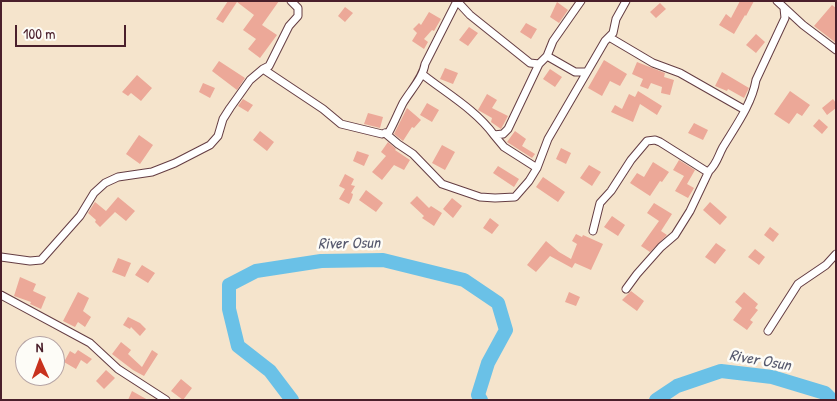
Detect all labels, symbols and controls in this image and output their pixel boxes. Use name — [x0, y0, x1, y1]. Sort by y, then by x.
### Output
scale bar — [18, 15, 129, 47]
text: 100 m — [23, 23, 56, 44]
water label: River Osun — [318, 234, 380, 254]
north arrow — [15, 336, 65, 386]
text: N — [35, 337, 44, 356]
water label: River Osun — [728, 346, 792, 376]

